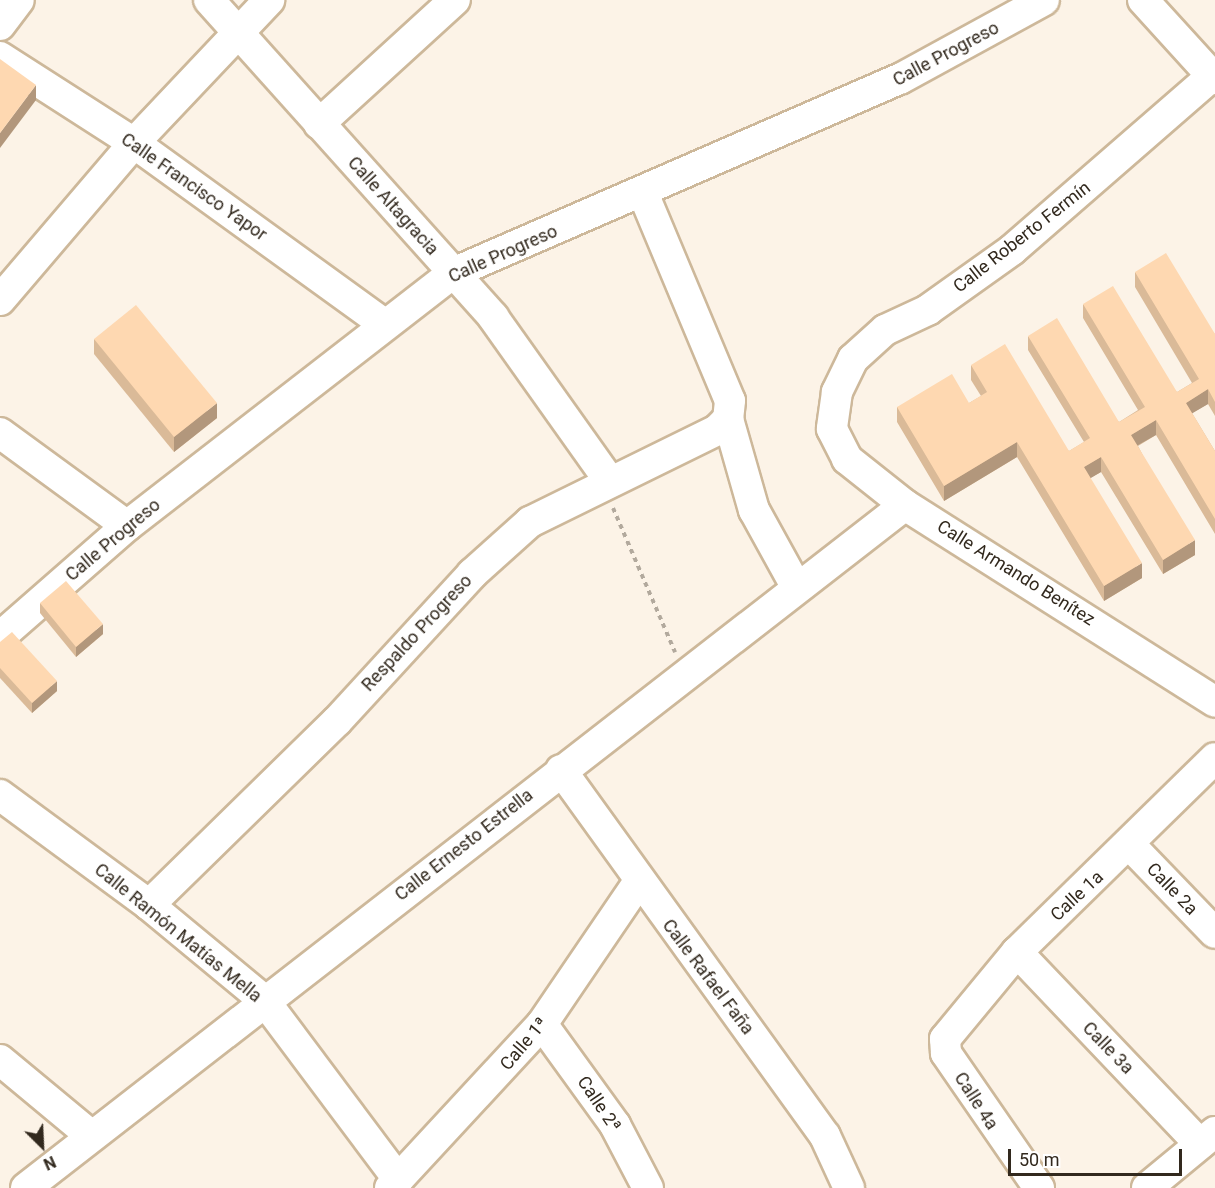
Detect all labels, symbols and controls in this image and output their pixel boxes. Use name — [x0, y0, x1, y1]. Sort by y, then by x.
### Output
street label: Calle Progreso — [889, 17, 1003, 91]
street label: Calle Francisco Yapor — [117, 128, 271, 246]
street label: Calle Altagracia — [343, 152, 443, 260]
street label: Calle Roberto Fermín — [949, 177, 1095, 297]
street label: Calle Progreso — [445, 220, 561, 288]
street label: Calle Progreso — [61, 494, 165, 586]
street label: Calle Armando Benítez — [933, 516, 1099, 630]
street label: Respaldo Progreso — [357, 570, 477, 696]
street label: Calle Ernesto Estrella — [391, 784, 537, 906]
street label: Calle 2a — [1142, 858, 1202, 920]
street label: Calle Ramón Matías Mella — [90, 859, 266, 1007]
street label: Calle 1a — [1046, 866, 1108, 926]
street label: Calle Rafael Faña — [658, 915, 758, 1039]
street label: Calle 1ª — [496, 1013, 552, 1075]
street label: Calle 3a — [1078, 1017, 1138, 1079]
street label: Calle 4a — [949, 1068, 1003, 1134]
street label: Calle 2ª — [573, 1072, 625, 1136]
north arrow — [12, 1116, 72, 1176]
scale bar — [1011, 1137, 1185, 1175]
text: 50 m — [1019, 1149, 1059, 1170]
text: N — [41, 1152, 59, 1174]

